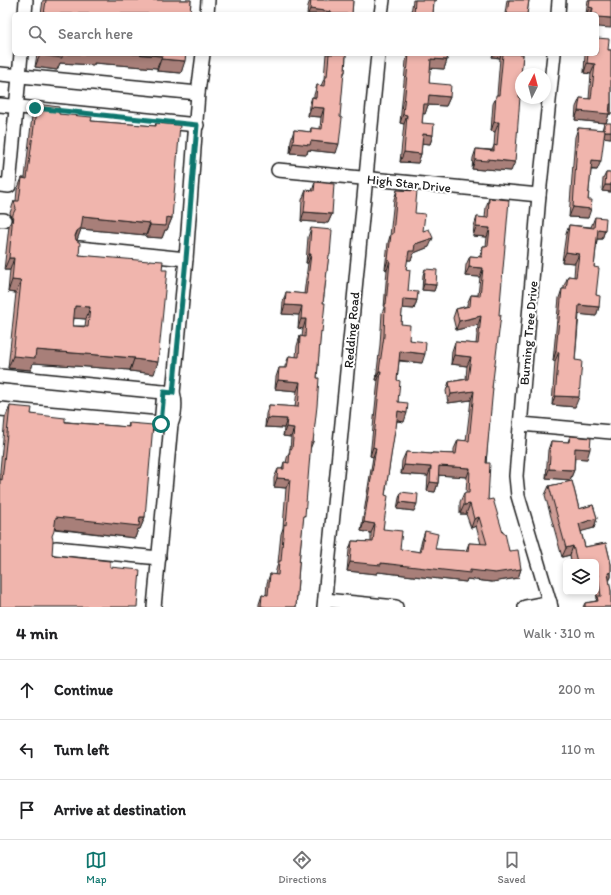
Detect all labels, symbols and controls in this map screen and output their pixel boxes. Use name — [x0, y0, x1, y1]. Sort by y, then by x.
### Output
search box — [12, 12, 599, 56]
icon: search — [26, 23, 48, 45]
text: Search here — [58, 25, 133, 43]
north arrow — [515, 68, 551, 104]
route end — [26, 99, 44, 117]
street label: High Star Drive — [366, 172, 452, 195]
street label: Burning Tree Drive — [516, 280, 541, 386]
street label: Redding Road — [341, 291, 362, 369]
route start — [152, 415, 170, 433]
map controls — [563, 559, 599, 595]
button: layers — [563, 559, 599, 595]
text: 4 min — [16, 623, 58, 643]
text: Walk · 310 m — [523, 626, 595, 641]
icon: ahead — [16, 679, 38, 701]
text: Continue — [54, 681, 113, 699]
text: 200 m — [558, 682, 595, 697]
icon: left — [16, 739, 38, 761]
text: Turn left — [54, 741, 109, 759]
text: 110 m — [561, 742, 595, 757]
icon: arrive — [16, 799, 38, 821]
text: Arrive at destination — [54, 801, 186, 819]
tab: Map — [85, 849, 107, 886]
tab: Directions — [278, 849, 327, 886]
tab: Saved — [497, 849, 526, 886]

